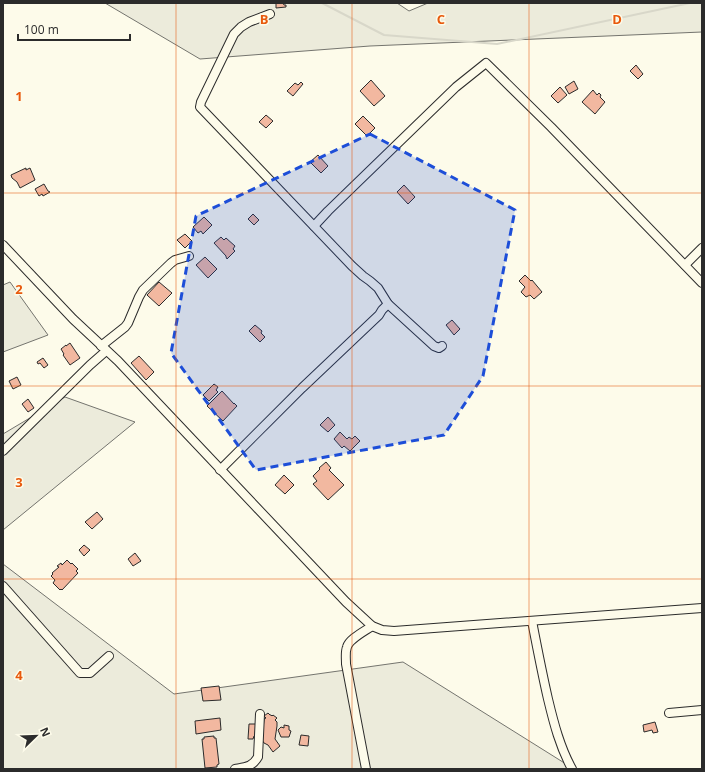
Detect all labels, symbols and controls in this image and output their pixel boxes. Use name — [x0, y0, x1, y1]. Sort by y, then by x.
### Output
text: B — [260, 10, 269, 28]
text: C — [437, 10, 445, 28]
text: D — [612, 10, 622, 28]
scale bar — [18, 16, 130, 42]
text: 100 m — [24, 21, 59, 38]
text: 1 — [15, 87, 23, 105]
text: 2 — [15, 280, 23, 298]
text: 3 — [15, 473, 23, 491]
text: 4 — [15, 666, 23, 684]
north arrow — [16, 716, 56, 756]
text: N — [37, 725, 54, 739]

